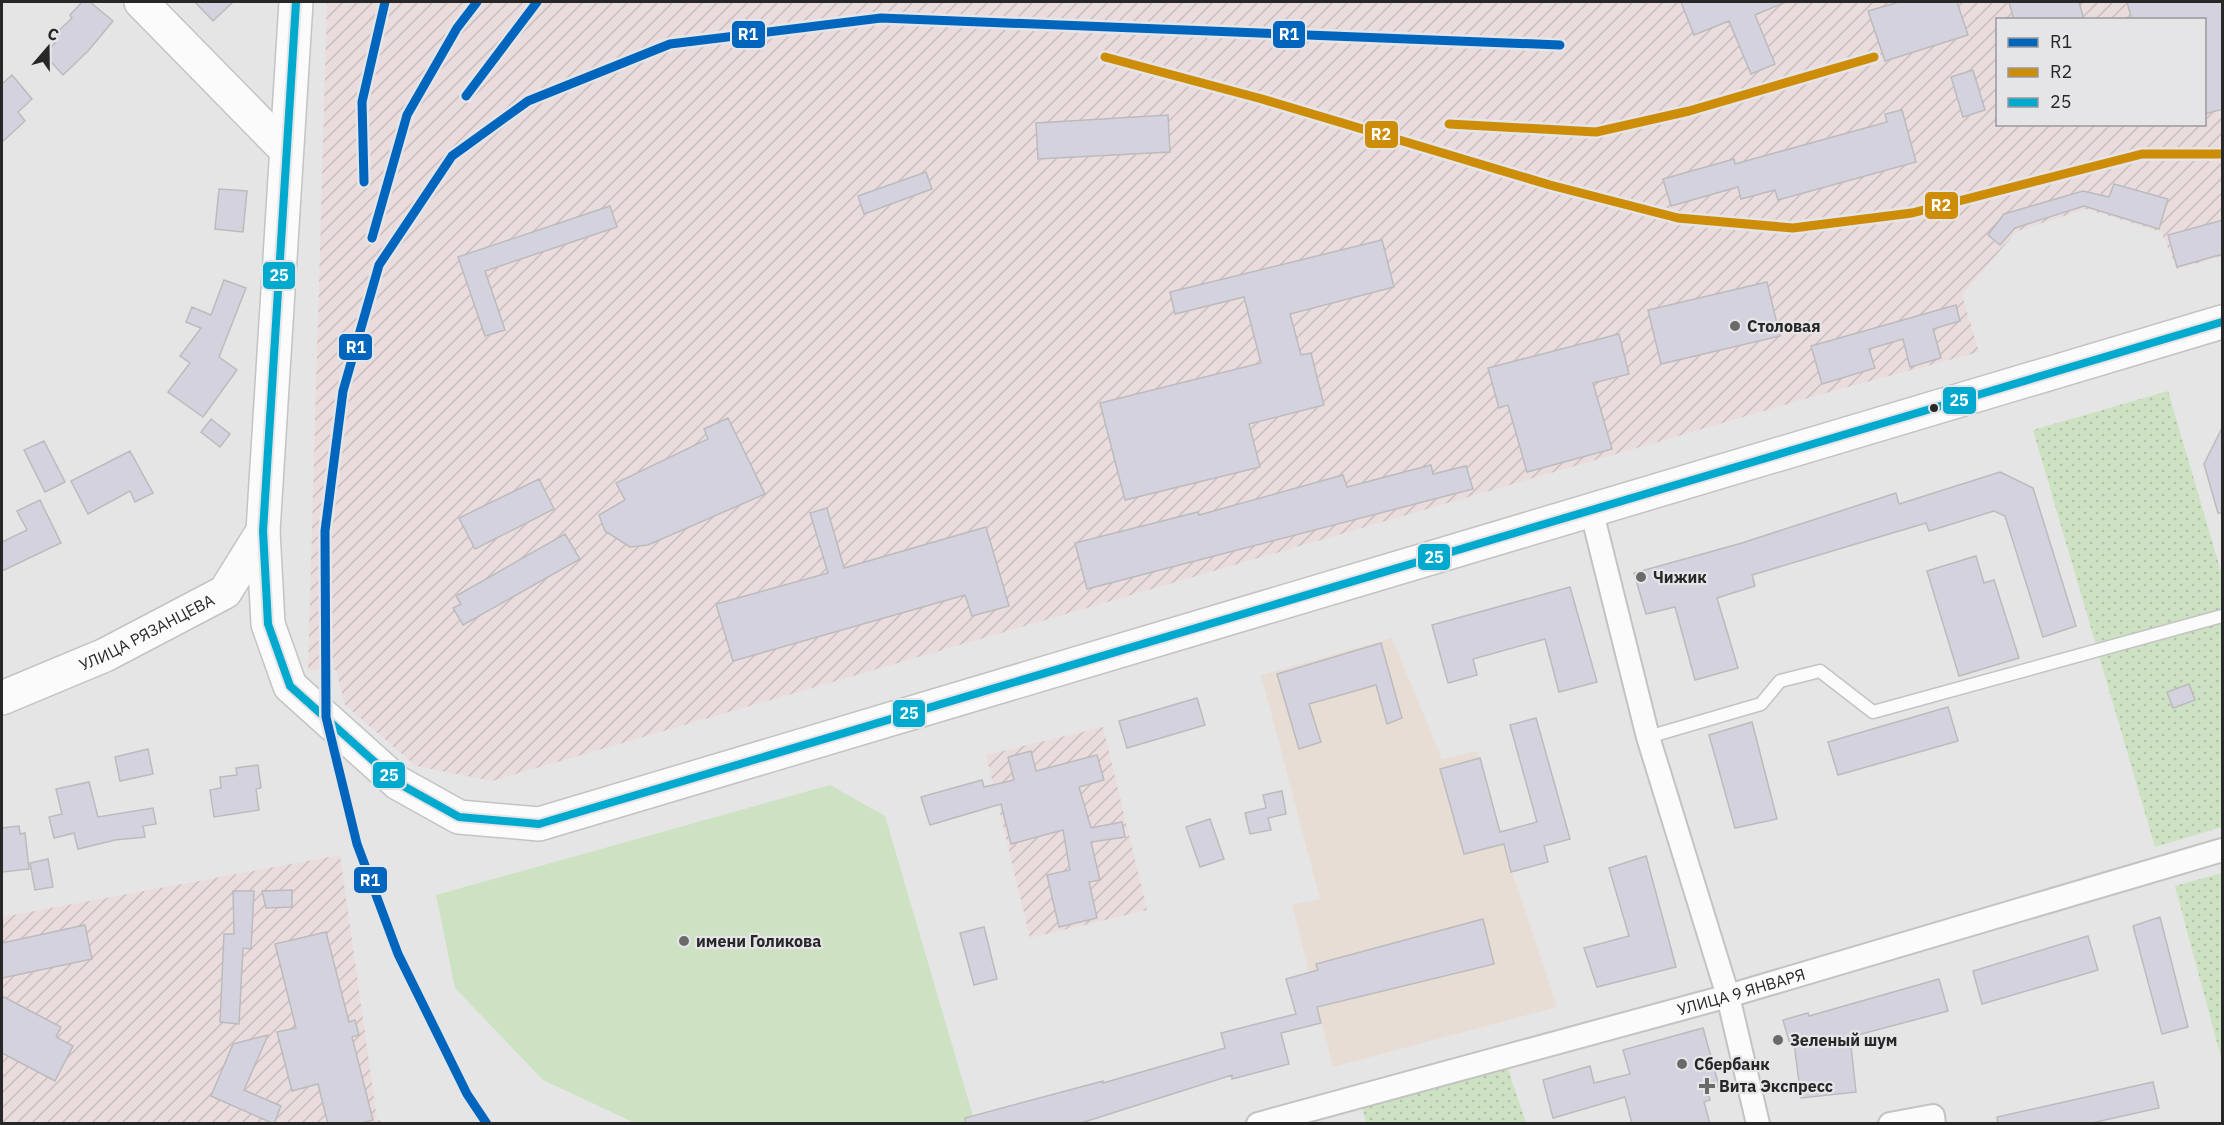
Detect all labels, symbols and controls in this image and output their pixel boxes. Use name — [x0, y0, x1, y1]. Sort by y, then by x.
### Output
north arrow — [18, 18, 78, 78]
legend — [1996, 18, 2206, 126]
line badge: R1 — [731, 20, 766, 49]
line badge: R1 — [1272, 20, 1306, 49]
text: С — [45, 23, 61, 45]
text: R1 — [738, 24, 759, 44]
text: R1 — [1279, 24, 1300, 44]
text: R1 — [2050, 30, 2072, 53]
text: R2 — [2050, 60, 2072, 83]
text: 25 — [2050, 90, 2072, 113]
line badge: R2 — [1364, 120, 1399, 149]
text: R2 — [1371, 124, 1391, 144]
line badge: R2 — [1924, 191, 1959, 220]
text: R2 — [1931, 195, 1951, 215]
line badge: 25 — [262, 261, 296, 290]
text: 25 — [269, 265, 289, 285]
place label: Столовая — [1747, 316, 1821, 336]
marker: Столовая — [1728, 319, 1742, 333]
line badge: R1 — [338, 333, 373, 361]
text: R1 — [346, 337, 367, 357]
line badge: 25 — [1942, 386, 1977, 415]
text: 25 — [1949, 390, 1969, 410]
unlabelled marker — [1928, 402, 1940, 414]
line badge: 25 — [1417, 543, 1451, 571]
text: 25 — [1424, 547, 1444, 567]
place label: Чижик — [1653, 567, 1707, 587]
marker: Чижик — [1634, 570, 1648, 584]
street label: УЛИЦА РЯЗАНЦЕВА — [76, 589, 218, 675]
line badge: 25 — [892, 699, 926, 728]
text: 25 — [899, 703, 919, 723]
line badge: 25 — [372, 761, 406, 789]
text: 25 — [379, 765, 399, 785]
line badge: R1 — [353, 866, 388, 894]
text: R1 — [360, 870, 381, 890]
place label: имени Голикова — [696, 931, 821, 951]
marker: имени Голикова — [677, 934, 691, 948]
street label: УЛИЦА 9 ЯНВАРЯ — [1675, 964, 1808, 1019]
place label: Зеленый шум — [1790, 1030, 1897, 1050]
marker: Зеленый шум — [1771, 1033, 1785, 1047]
place label: Сбербанк — [1694, 1054, 1770, 1074]
marker: Сбербанк — [1675, 1057, 1689, 1071]
place label: Вита Экспресс — [1719, 1076, 1833, 1096]
marker: Вита Экспресс — [1700, 1079, 1714, 1093]

